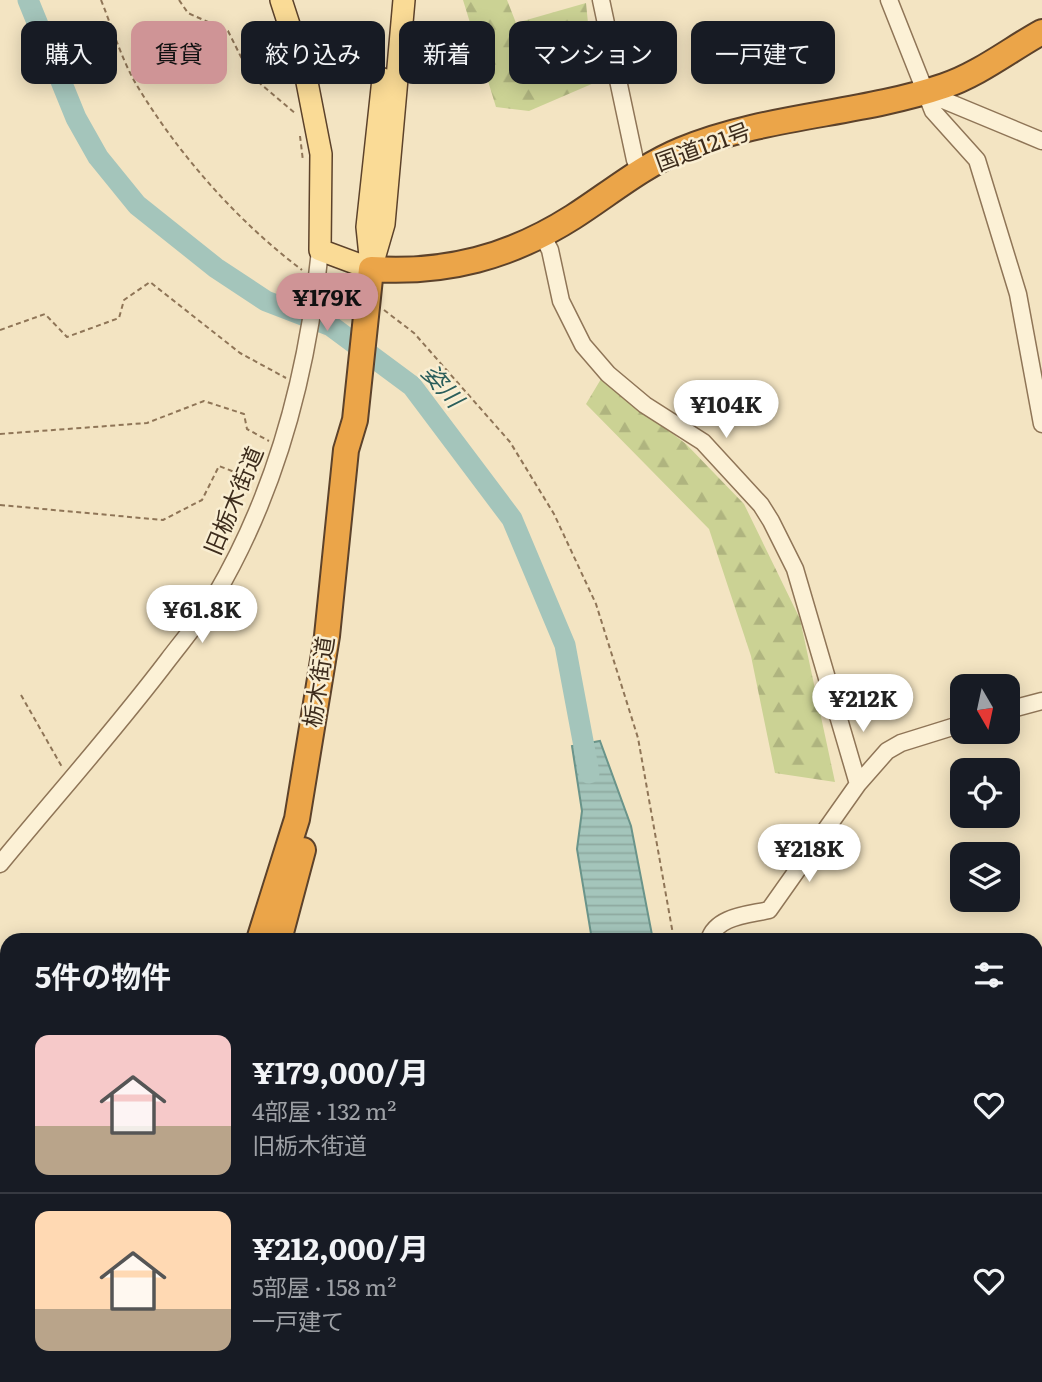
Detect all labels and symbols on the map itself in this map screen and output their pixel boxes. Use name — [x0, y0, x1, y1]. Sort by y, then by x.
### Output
street label: 国道121号 — [650, 112, 755, 178]
pin: ¥179K — [278, 274, 376, 333]
water label: 姿川 — [415, 355, 475, 416]
pin: ¥104K — [677, 380, 775, 440]
street label: 旧栃木街道 — [194, 441, 270, 560]
pin: ¥61.8K — [145, 586, 259, 645]
street label: 栃木街道 — [293, 634, 341, 730]
pin: ¥212K — [814, 674, 912, 734]
north arrow — [950, 674, 1020, 744]
pin: ¥218K — [760, 824, 858, 884]

